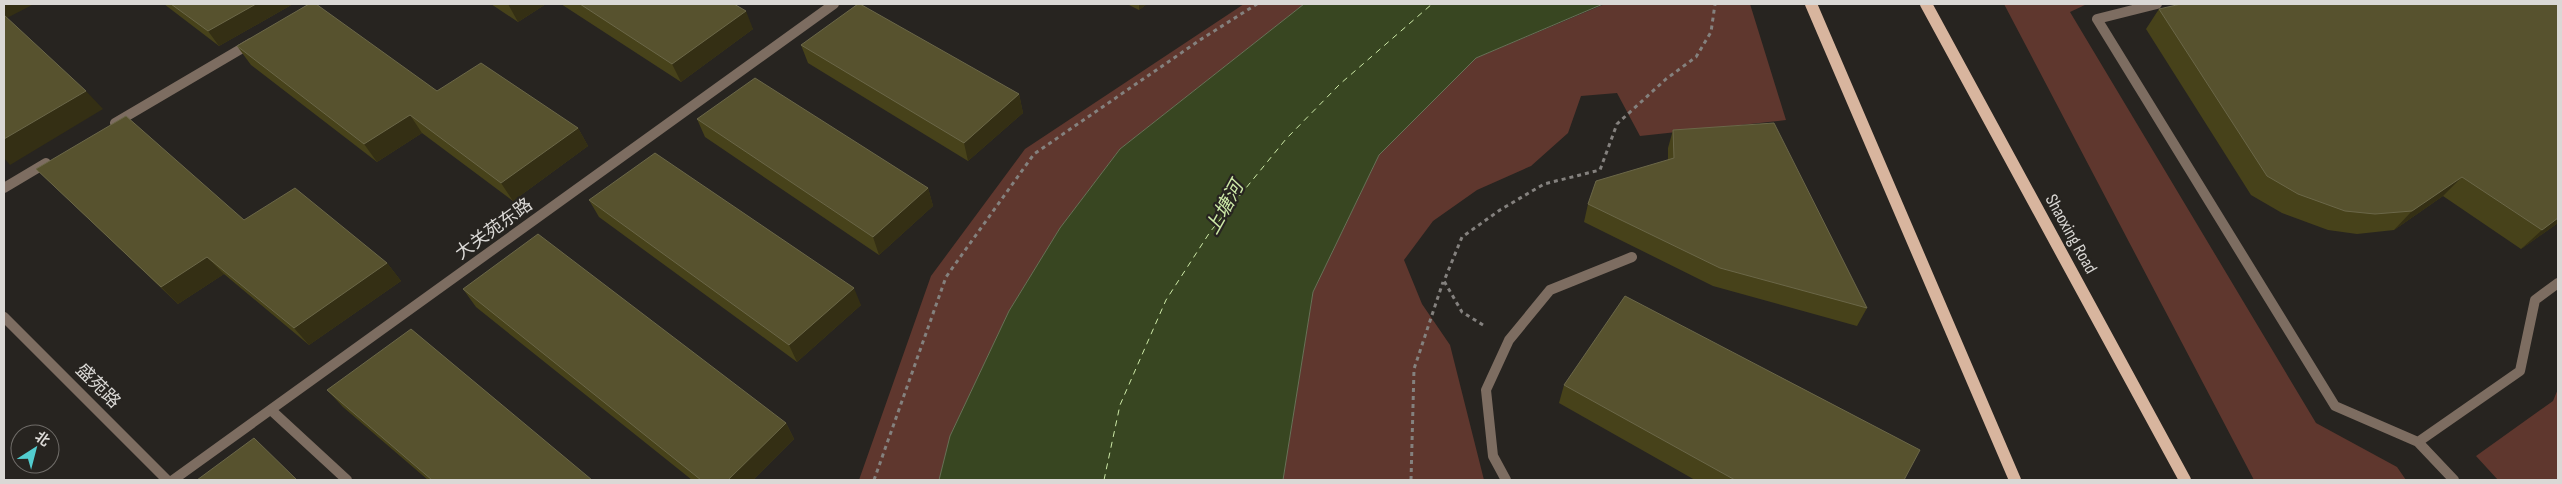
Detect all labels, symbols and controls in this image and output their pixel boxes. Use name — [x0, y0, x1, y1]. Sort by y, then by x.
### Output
water label: 上塘河 — [1201, 174, 1251, 239]
street label: Shaoxing Road — [2041, 191, 2101, 277]
street label: 大关苑东路 — [451, 194, 537, 264]
street label: 盛苑路 — [71, 359, 125, 413]
north arrow — [10, 424, 60, 474]
text: 北 — [32, 428, 53, 450]

